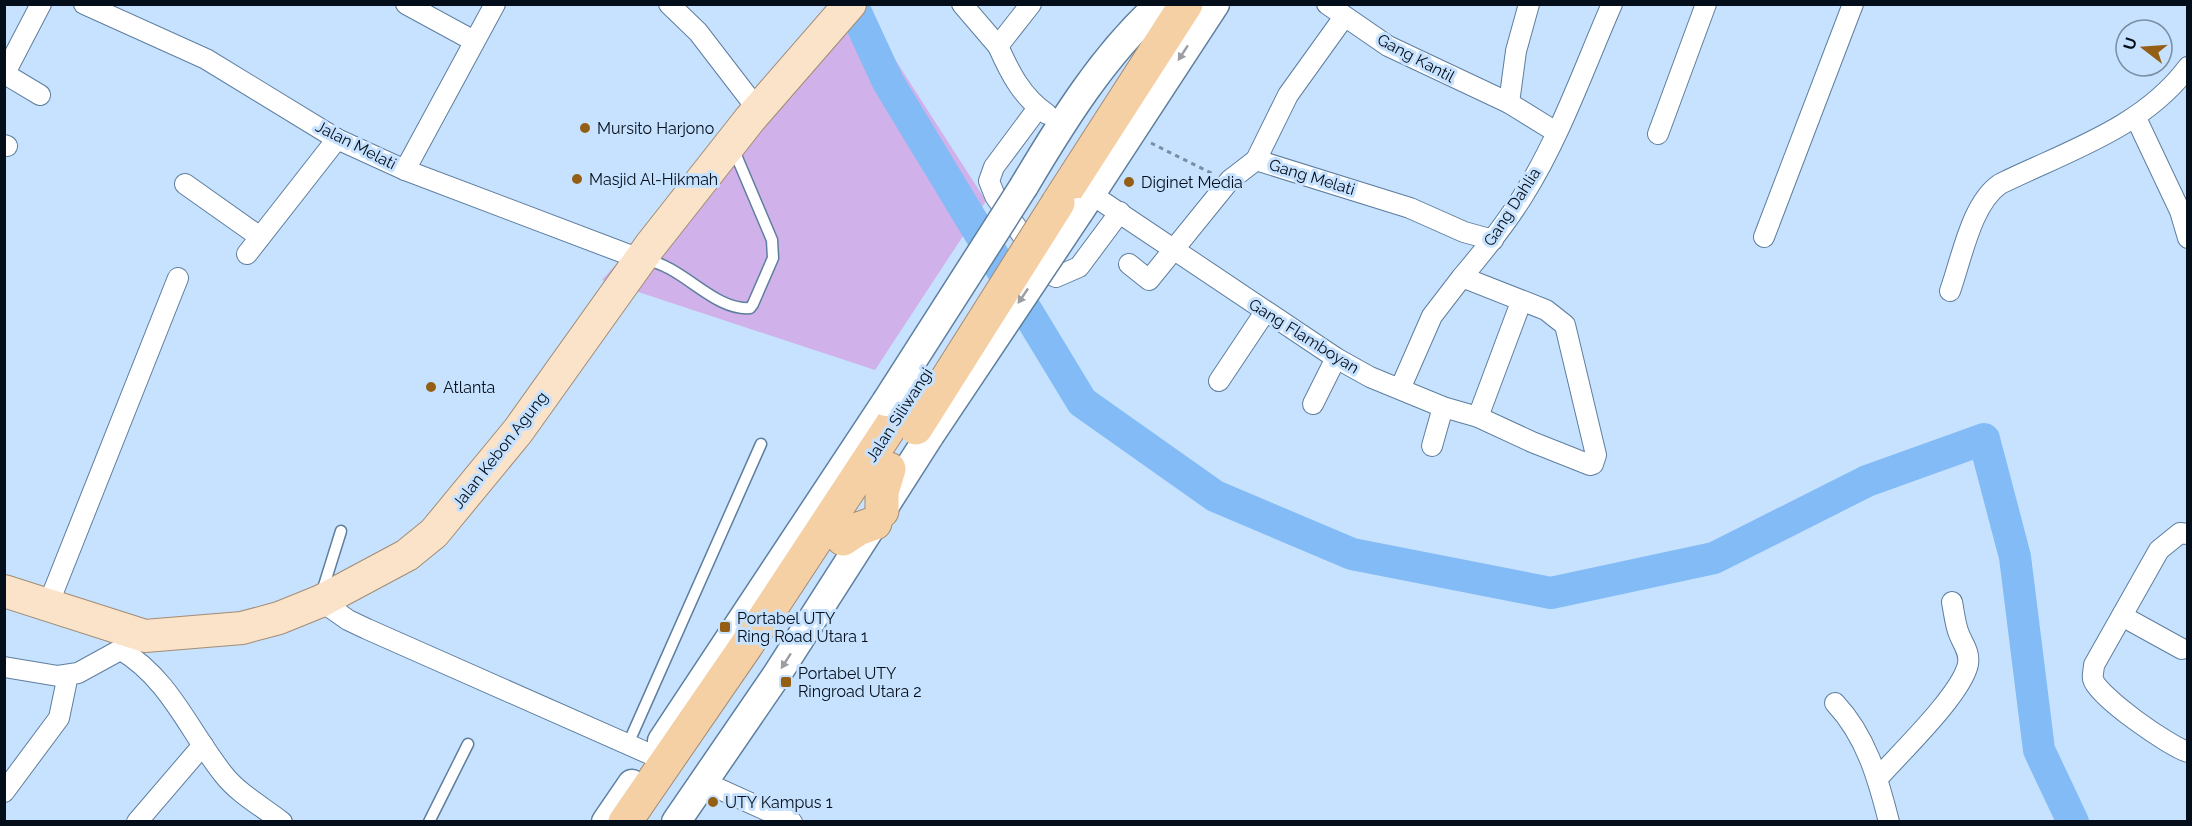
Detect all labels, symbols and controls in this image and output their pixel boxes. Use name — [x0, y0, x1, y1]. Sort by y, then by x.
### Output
north arrow — [2114, 18, 2174, 78]
street label: Gang Kantil — [1374, 30, 1459, 87]
text: U — [2119, 35, 2141, 52]
one-way arrow — [1178, 45, 1189, 61]
street label: Jalan Melati — [313, 117, 399, 173]
place label: Mursito Harjono — [597, 119, 714, 138]
marker: Mursito Harjono — [578, 121, 592, 135]
street label: Gang Melati — [1267, 155, 1357, 199]
street label: Gang Dahlia — [1480, 164, 1544, 250]
place label: Masjid Al-Hikmah — [589, 170, 718, 189]
marker: Masjid Al-Hikmah — [570, 172, 584, 186]
place label: Diginet Media — [1141, 173, 1243, 192]
marker: Diginet Media — [1122, 175, 1136, 189]
one-way arrow — [1018, 288, 1029, 304]
street label: Gang Flamboyan — [1245, 294, 1363, 378]
street label: Jalan Siliwangi — [862, 365, 936, 465]
place label: Atlanta — [443, 378, 495, 397]
marker: Atlanta — [424, 380, 438, 394]
street label: Jalan Kebon Agung — [448, 388, 552, 512]
place label: Portabel UTY Ring Road Utara 1 — [737, 609, 868, 646]
marker: Portabel UTY Ring Road Utara 1 — [718, 620, 732, 634]
one-way arrow — [781, 652, 792, 669]
place label: Portabel UTY Ringroad Utara 2 — [798, 664, 922, 701]
marker: Portabel UTY Ringroad Utara 2 — [779, 675, 793, 689]
place label: UTY Kampus 1 — [725, 793, 833, 812]
marker: UTY Kampus 1 — [706, 795, 720, 809]

